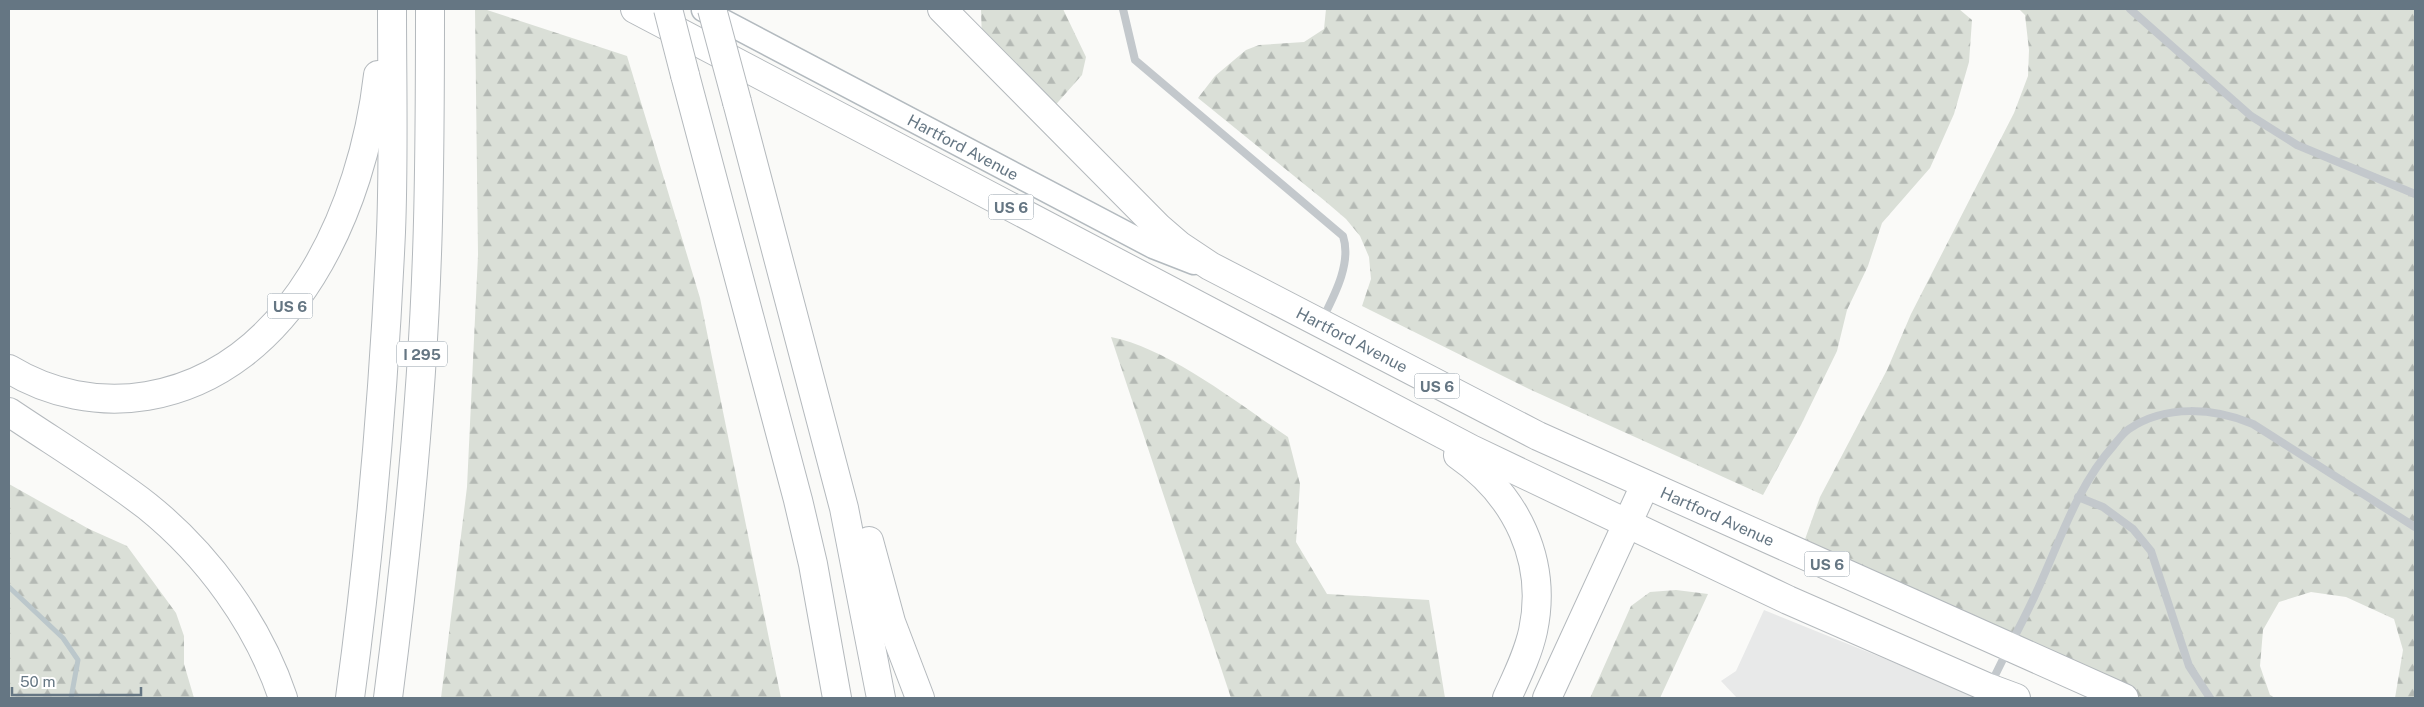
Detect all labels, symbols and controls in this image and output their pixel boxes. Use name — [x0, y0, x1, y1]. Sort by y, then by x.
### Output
street label: Hartford Avenue — [904, 110, 1022, 184]
road number: US 6 — [988, 194, 1034, 220]
road number: US 6 — [268, 294, 312, 318]
street label: Hartford Avenue — [1293, 303, 1411, 376]
road number: I 295 — [397, 342, 447, 366]
road number: US 6 — [1414, 374, 1460, 398]
street label: Hartford Avenue — [1658, 483, 1777, 550]
road number: US 6 — [1804, 552, 1850, 576]
scale bar — [12, 664, 141, 696]
text: 50 m — [20, 673, 55, 690]

